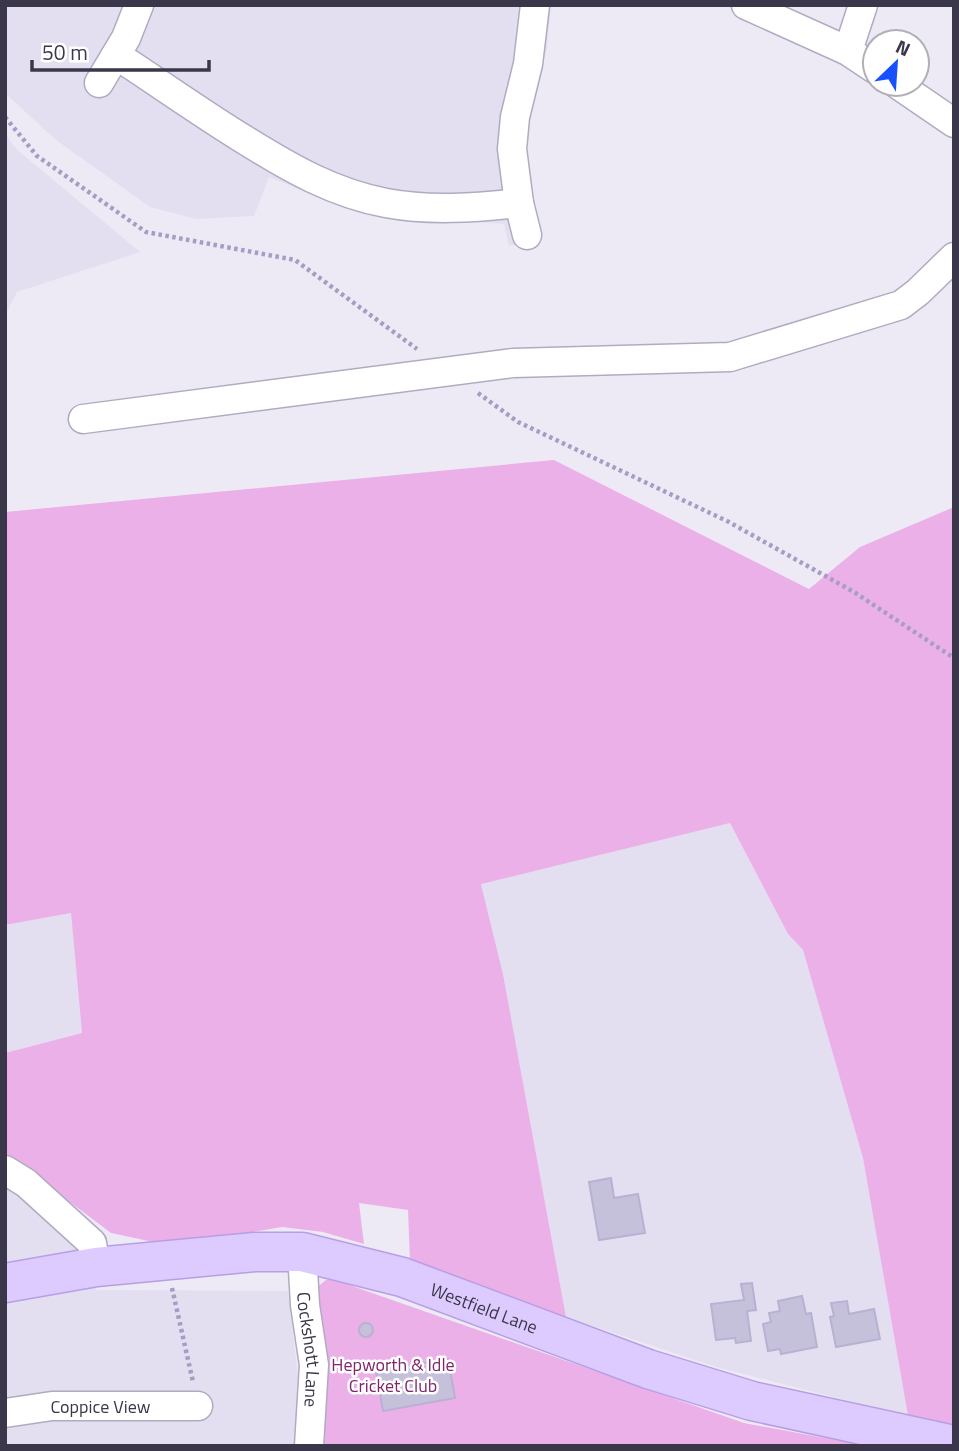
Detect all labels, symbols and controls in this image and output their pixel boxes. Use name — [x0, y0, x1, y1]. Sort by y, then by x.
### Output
scale bar — [32, 28, 208, 72]
north arrow — [861, 28, 931, 98]
text: N — [891, 31, 915, 63]
text: 50 m — [42, 36, 88, 68]
street label: Westfield Lane — [427, 1275, 542, 1340]
street label: Cockshott Lane — [291, 1291, 328, 1408]
park label: Hepworth & Idle Cricket Club — [331, 1351, 455, 1399]
street label: Coppice View — [50, 1393, 151, 1420]

